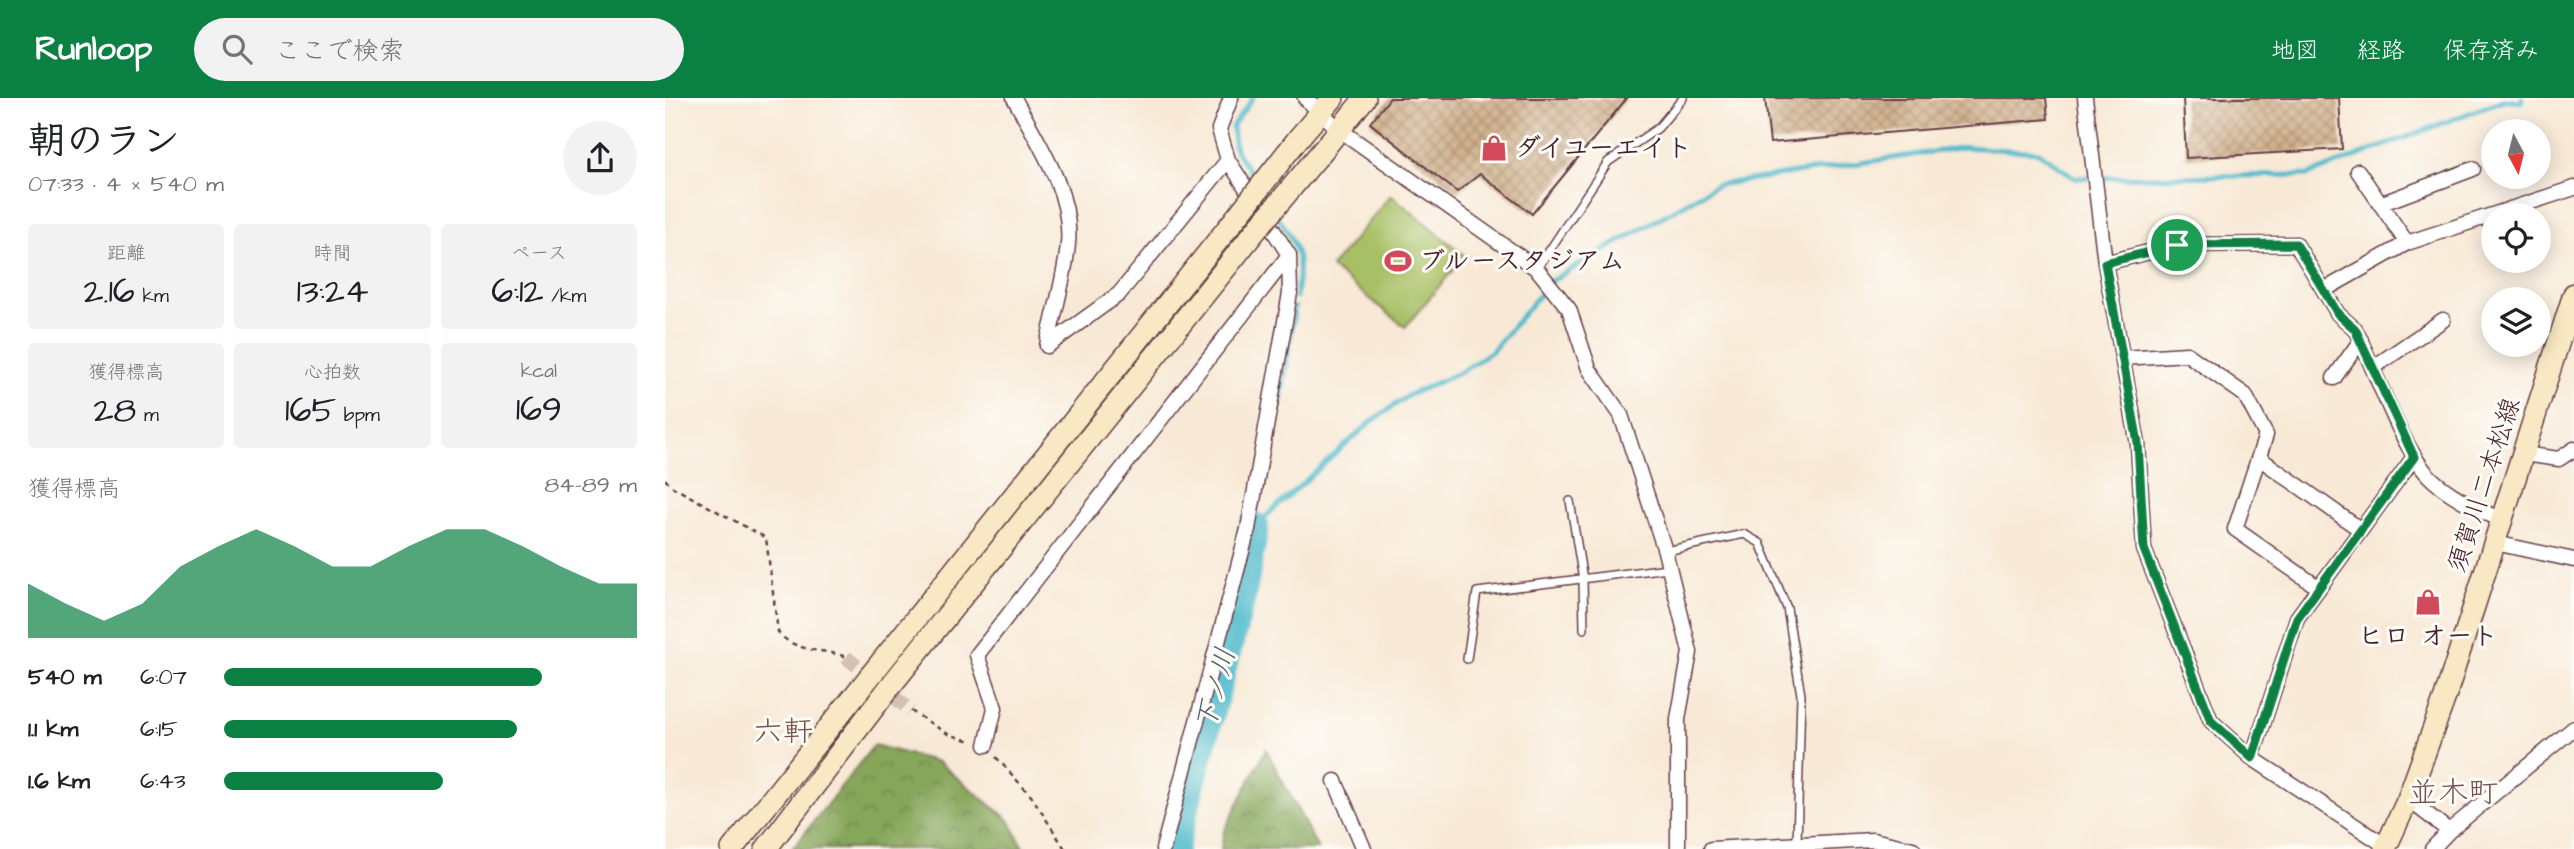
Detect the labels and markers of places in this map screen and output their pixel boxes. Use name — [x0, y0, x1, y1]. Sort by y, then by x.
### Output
place label: ダイユーエイト — [1515, 130, 1692, 166]
shop icon: ダイユーエイト — [1479, 133, 1509, 163]
pin — [2147, 215, 2207, 275]
place label: ブルースタジアム — [1419, 243, 1625, 279]
sports icon: ブルースタジアム — [1383, 246, 1413, 276]
shop icon: ヒロ オート — [2413, 587, 2443, 617]
place label: ヒロ オート — [2358, 618, 2498, 654]

